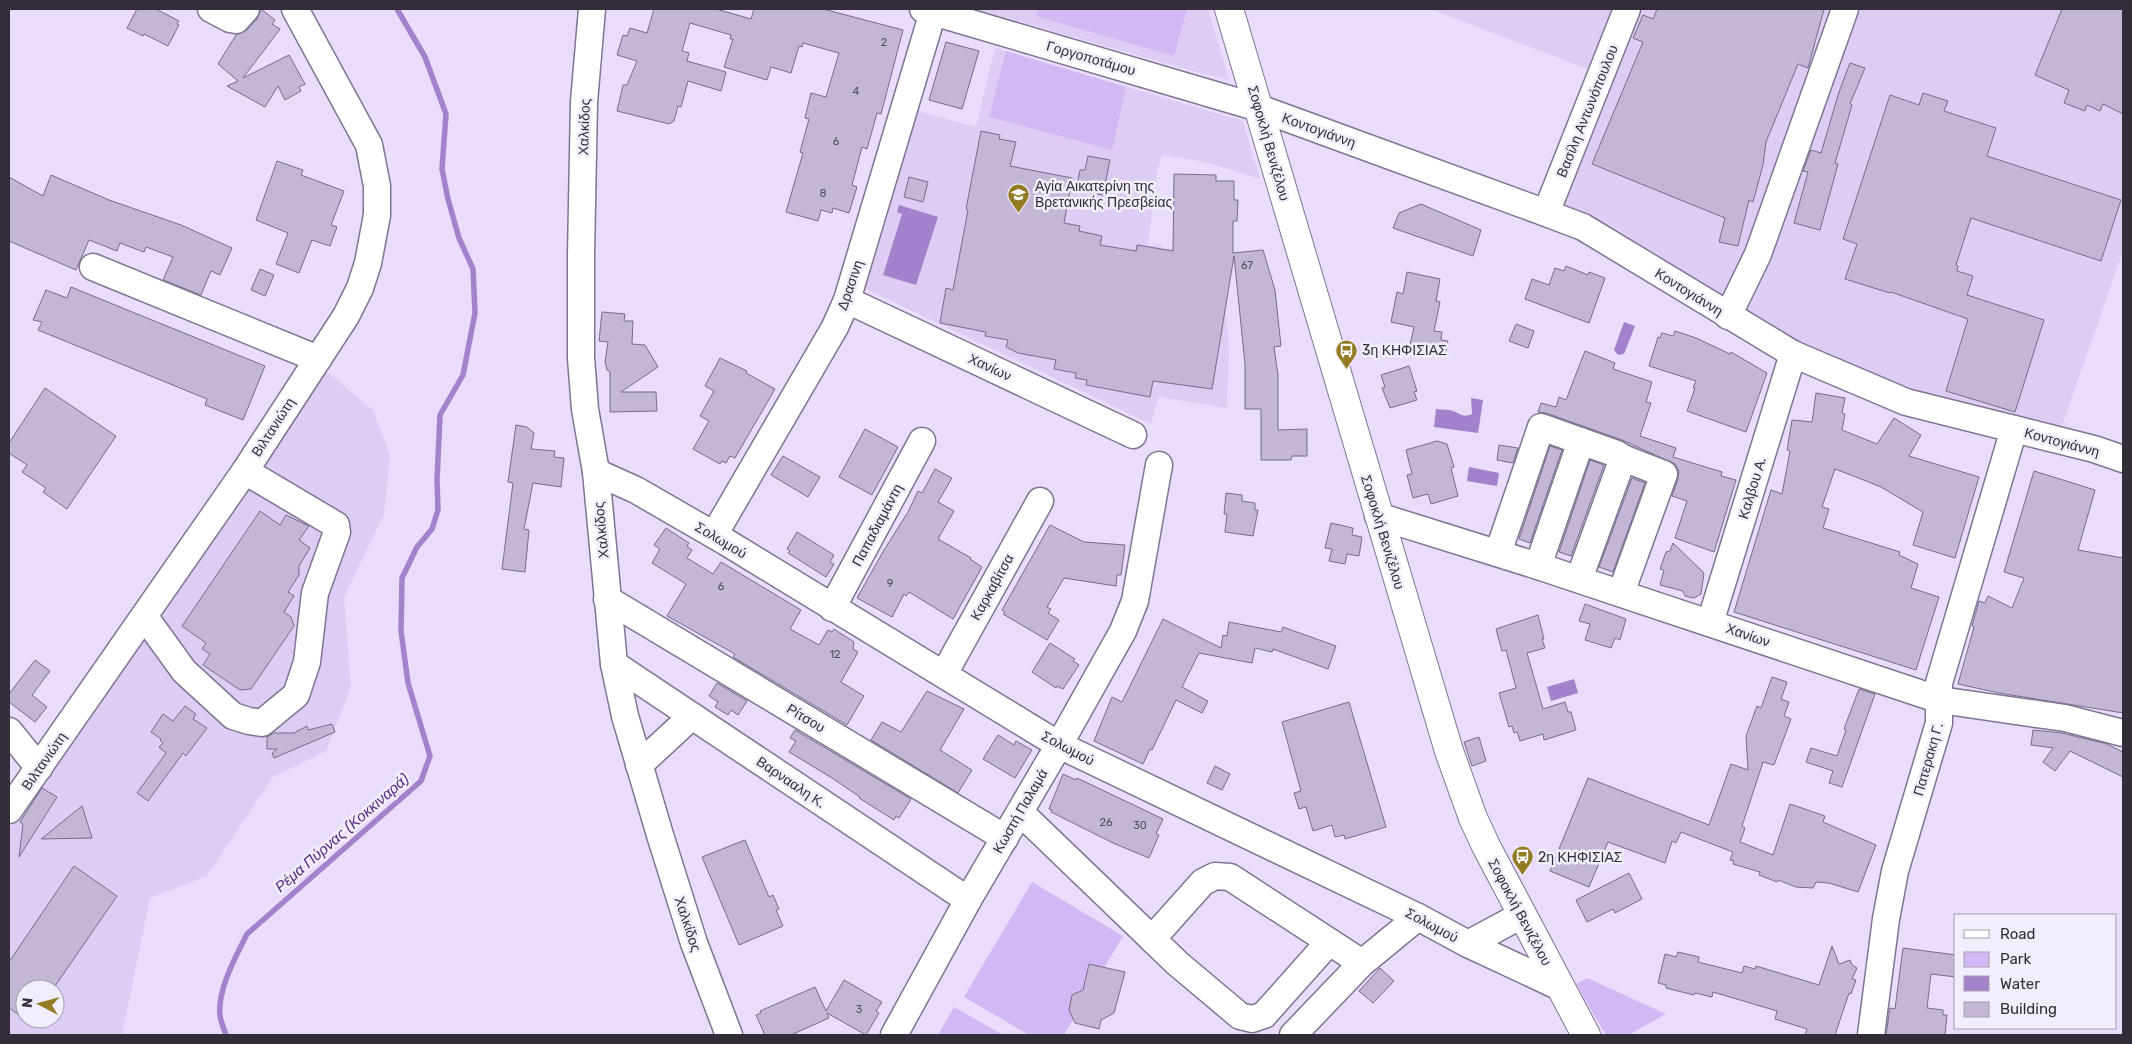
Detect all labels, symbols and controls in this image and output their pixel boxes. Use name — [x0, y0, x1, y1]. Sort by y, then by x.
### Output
house number: 2 — [881, 36, 887, 49]
street label: Γοργοποτάμου — [1044, 38, 1137, 79]
street label: Βασίλη Αντωνόπουλου — [1553, 42, 1622, 180]
street label: Σοφοκλή Βενιζέλου — [1244, 84, 1293, 203]
house number: 4 — [853, 85, 860, 98]
street label: Χαλκίδος — [575, 98, 594, 156]
street label: Κοντογιάννη — [1280, 109, 1358, 152]
house number: 6 — [833, 135, 840, 148]
place label: Αγία Αικατερίνη της Βρετανικής Πρεσβείας — [1035, 178, 1172, 211]
school or university icon: Αγία Αικατερίνη της Βρετανικής Πρεσβείας — [1007, 182, 1031, 213]
house number: 8 — [820, 187, 827, 200]
street label: Δρασινη — [834, 258, 867, 312]
house number: 67 — [1241, 259, 1253, 272]
street label: Κοντογιάννη — [1652, 265, 1726, 320]
bus stop icon: 3η ΚΗΦΙΣΙΑΣ — [1334, 338, 1358, 369]
place label: 3η ΚΗΦΙΣΙΑΣ — [1362, 342, 1447, 359]
street label: Χανίων — [966, 350, 1014, 385]
street label: Βιλτανιώτη — [248, 395, 299, 460]
street label: Κοντογιάννη — [2022, 424, 2101, 461]
street label: Καλβου Α. — [1735, 455, 1770, 521]
street label: Σοφοκλή Βενιζέλου — [1357, 473, 1408, 591]
street label: Παπαδιαμάντη — [849, 481, 906, 570]
street label: Χαλκίδος — [591, 501, 612, 559]
street label: Σολωμού — [692, 518, 750, 562]
street label: Καρκαβίτσα — [967, 551, 1018, 623]
house number: 9 — [887, 577, 893, 590]
house number: 6 — [718, 580, 725, 593]
street label: Χανίων — [1724, 620, 1772, 651]
house number: 12 — [829, 648, 841, 661]
street label: Ρίτσου — [783, 700, 828, 736]
street label: Πατερακη Γ. — [1910, 721, 1947, 798]
street label: Σολωμού — [1038, 727, 1097, 769]
street label: Βιλτανιώτη — [18, 729, 71, 794]
street label: Βαρνααλη Κ. — [753, 753, 828, 812]
street label: Κωστή Παλαμά — [989, 766, 1051, 857]
water label: Ρέμα Πύρνας (Κοκκιναρά) — [271, 770, 413, 896]
house number: 26 — [1099, 816, 1113, 829]
house number: 30 — [1133, 819, 1147, 832]
bus stop icon: 2η ΚΗΦΙΣΙΑΣ — [1510, 845, 1534, 876]
place label: 2η ΚΗΦΙΣΙΑΣ — [1538, 849, 1623, 866]
street label: Σοφοκλή Βενιζέλου — [1484, 856, 1555, 969]
street label: Χαλκίδος — [671, 894, 704, 954]
street label: Σολωμού — [1402, 904, 1461, 946]
legend — [1954, 914, 2117, 1029]
text: Road — [2000, 925, 2036, 943]
text: Park — [2000, 950, 2031, 968]
text: Water — [2000, 975, 2040, 993]
north arrow — [15, 979, 65, 1029]
text: N — [19, 997, 37, 1009]
text: Building — [2000, 1000, 2057, 1018]
house number: 3 — [856, 1003, 863, 1016]

